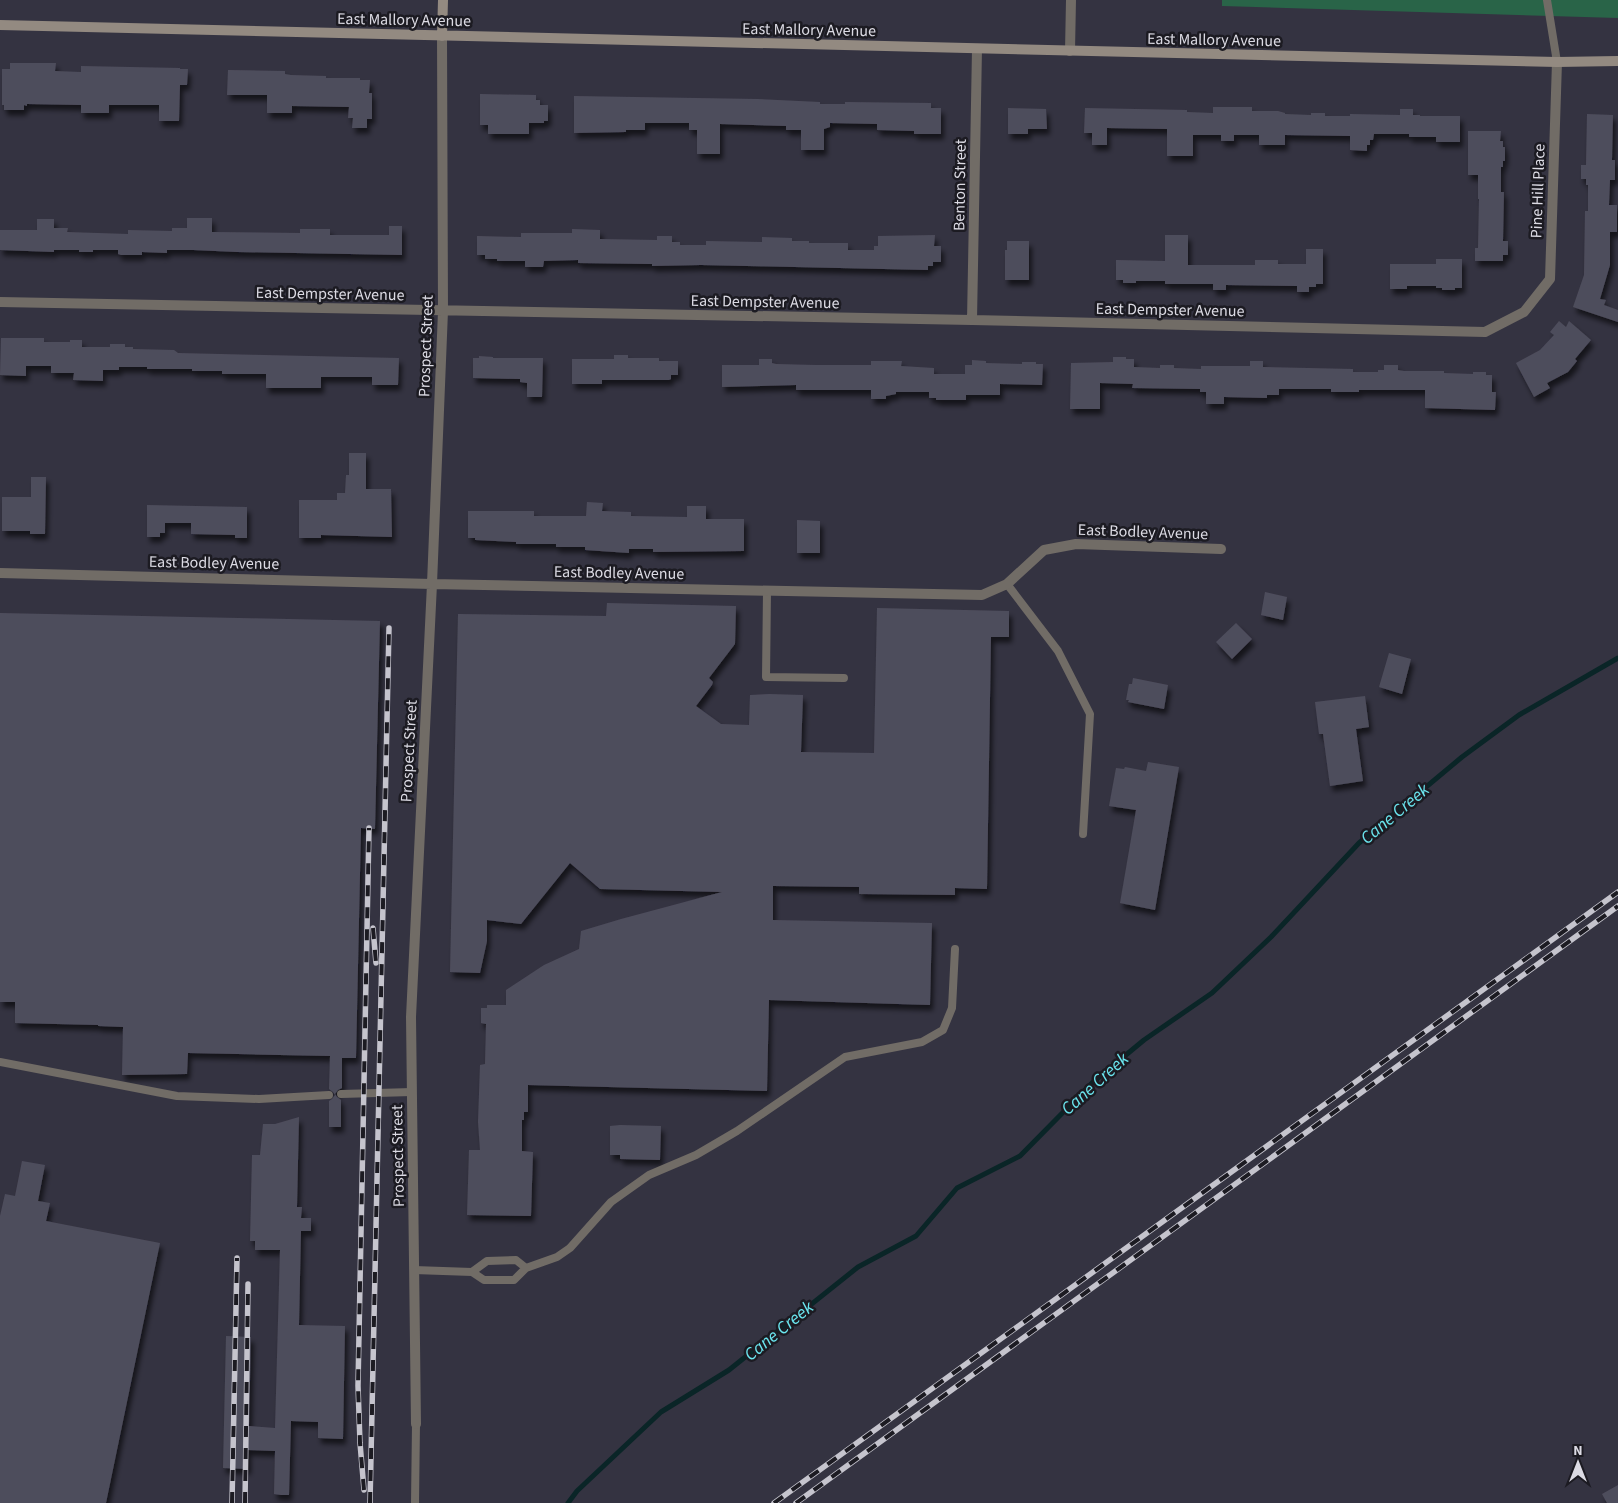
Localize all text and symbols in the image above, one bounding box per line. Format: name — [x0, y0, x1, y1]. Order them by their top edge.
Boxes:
street label: East Mallory Avenue — [337, 8, 471, 32]
street label: East Mallory Avenue — [742, 18, 876, 42]
street label: East Mallory Avenue — [1147, 28, 1281, 52]
street label: Benton Street — [948, 138, 972, 231]
street label: Pine Hill Place — [1525, 143, 1551, 239]
street label: East Dempster Avenue — [255, 282, 405, 306]
street label: East Dempster Avenue — [690, 290, 840, 314]
street label: Prospect Street — [413, 294, 439, 398]
street label: East Dempster Avenue — [1095, 298, 1245, 322]
street label: East Bodley Avenue — [1077, 519, 1209, 545]
street label: East Bodley Avenue — [149, 551, 280, 575]
street label: East Bodley Avenue — [554, 561, 685, 585]
street label: Prospect Street — [395, 699, 423, 803]
water label: Cane Creek — [1355, 777, 1435, 850]
water label: Cane Creek — [1056, 1047, 1135, 1121]
street label: Prospect Street — [386, 1104, 410, 1207]
water label: Cane Creek — [739, 1295, 819, 1367]
north arrow — [1553, 1438, 1603, 1488]
text: N — [1573, 1441, 1583, 1461]

